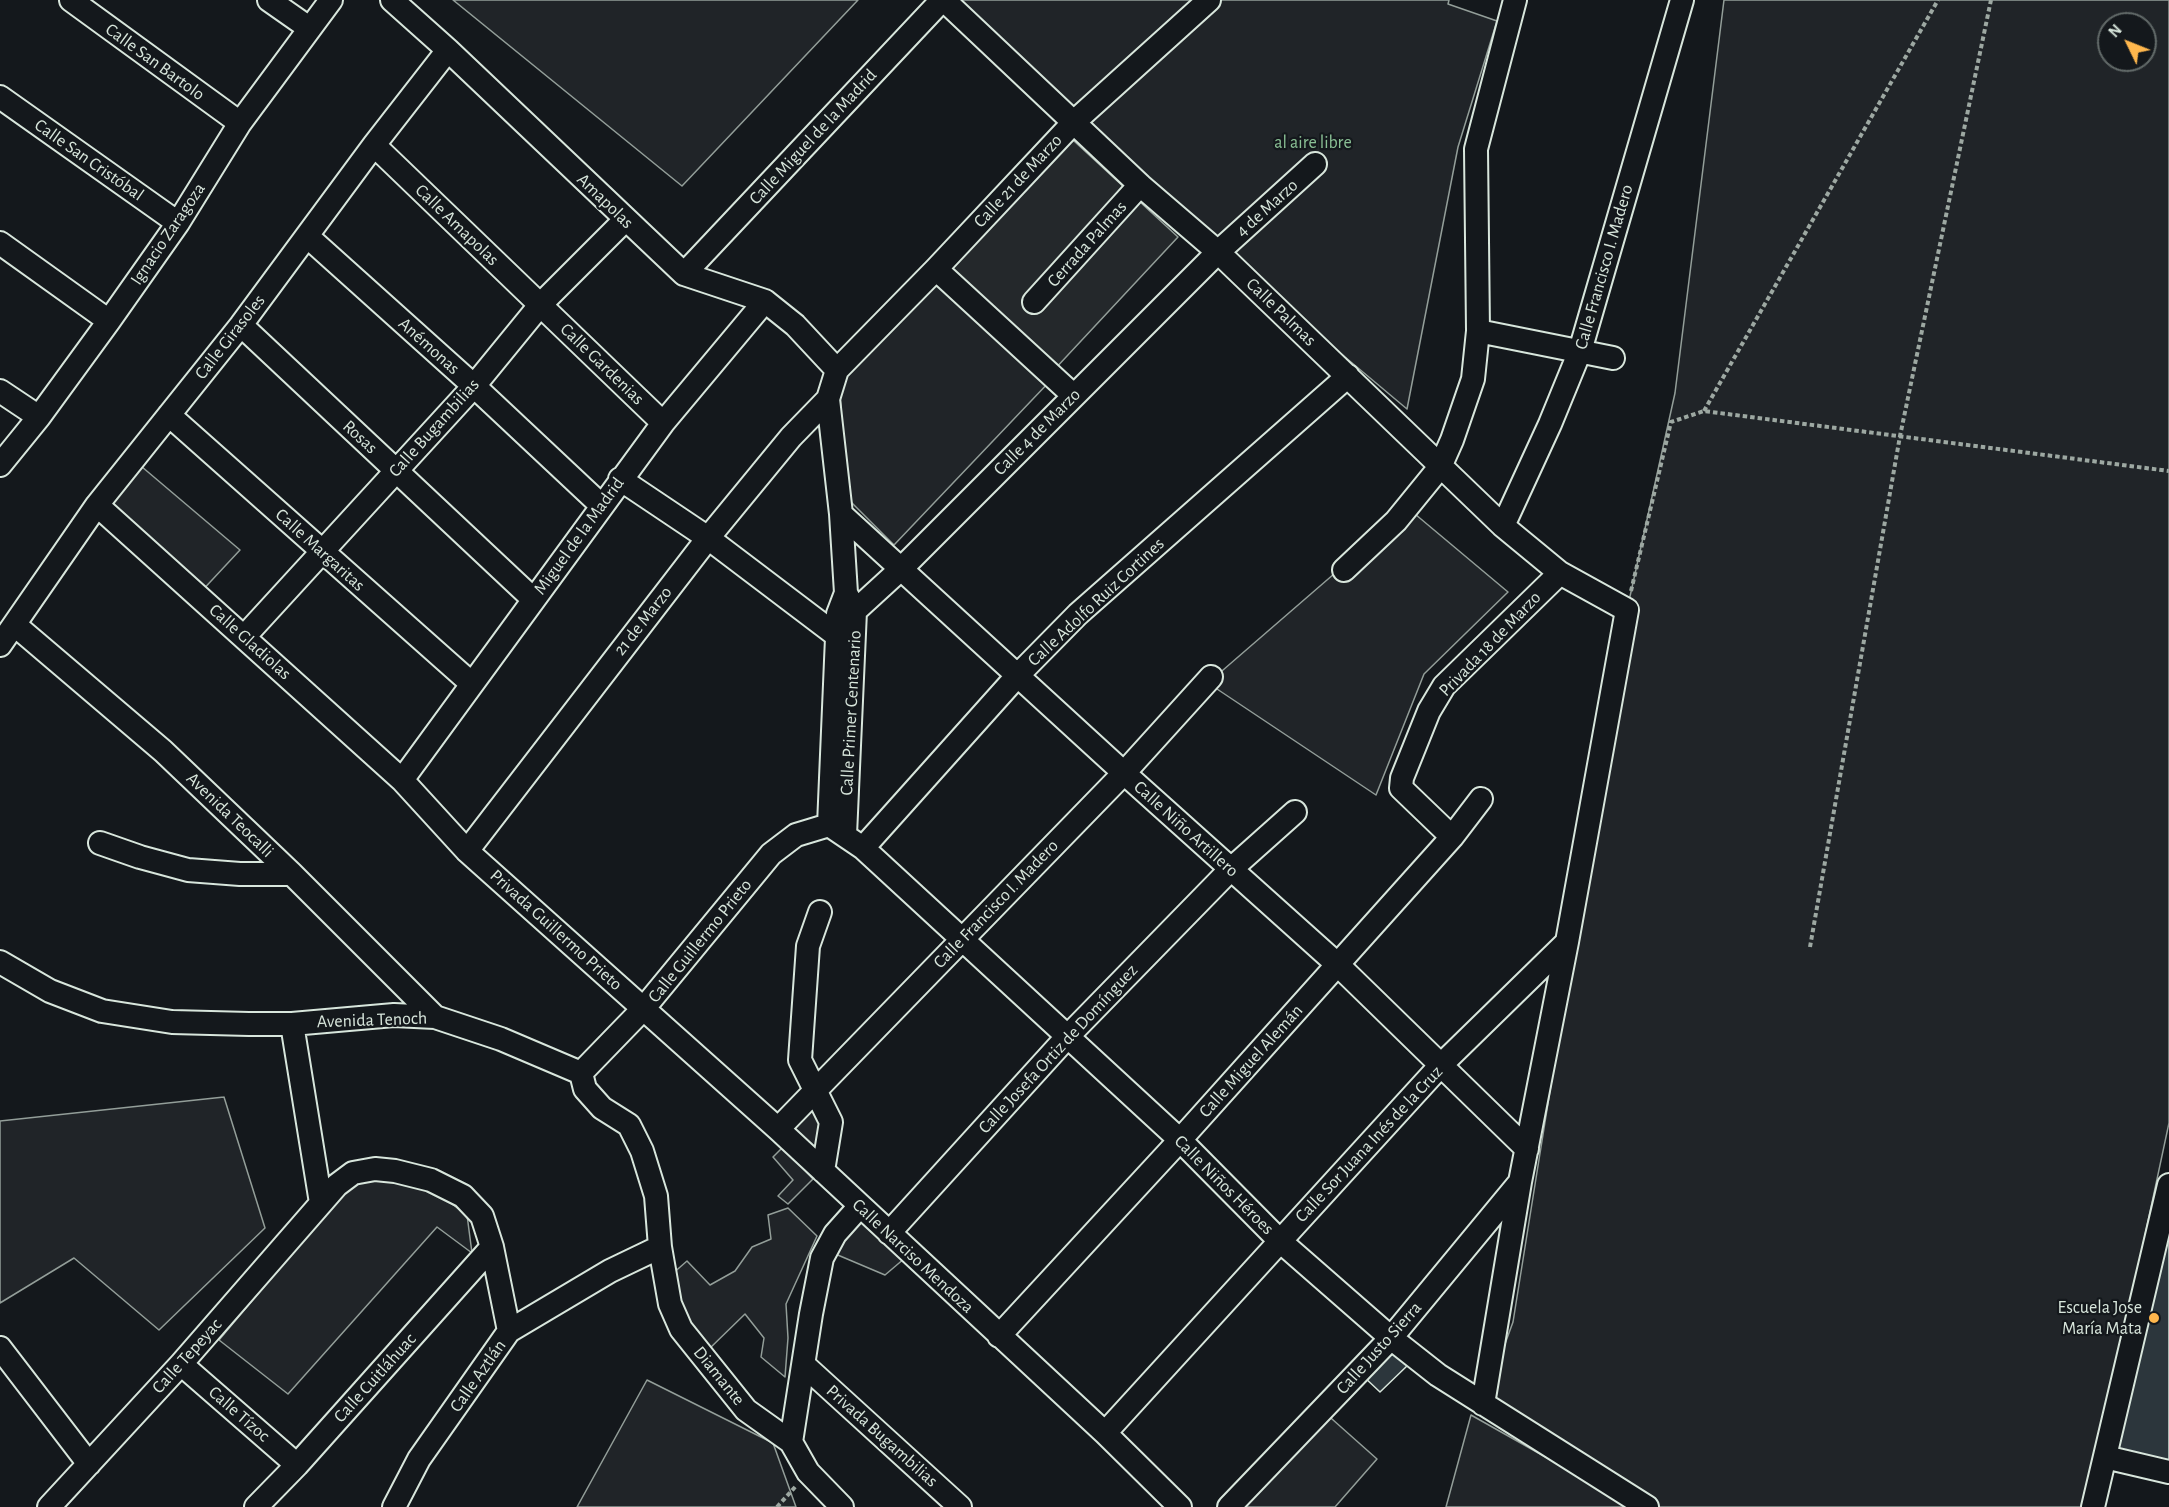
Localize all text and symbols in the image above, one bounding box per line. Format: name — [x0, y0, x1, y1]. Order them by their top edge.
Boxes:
north arrow — [2097, 12, 2157, 72]
street label: Calle San Bartolo — [101, 19, 209, 105]
text: N — [2106, 22, 2125, 41]
street label: Calle Miguel de la Madrid — [745, 65, 881, 209]
street label: Calle San Cristóbal — [30, 114, 148, 206]
street label: Calle 21 de Marzo — [969, 130, 1067, 232]
park label: al aire libre — [1274, 132, 1352, 154]
street label: Amapolas — [572, 169, 638, 233]
street label: 4 de Marzo — [1231, 174, 1303, 242]
street label: Ignacio Zaragoza — [126, 179, 210, 289]
street label: Calle Amapolas — [411, 180, 503, 270]
street label: Calle Francisco I. Madero — [1570, 182, 1638, 352]
street label: Cerrada Palmas — [1043, 196, 1131, 292]
street label: Calle Palmas — [1242, 273, 1320, 351]
street label: Calle Girasoles — [190, 290, 270, 384]
street label: Anémonas — [394, 313, 464, 379]
street label: Calle Gardenias — [555, 319, 649, 409]
street label: Calle Bugambilias — [384, 374, 484, 482]
street label: Calle 4 de Marzo — [989, 384, 1085, 480]
street label: Rosas — [338, 416, 382, 458]
street label: Miguel de la Madrid — [529, 473, 629, 599]
street label: Calle Margaritas — [271, 504, 369, 596]
street label: Calle Adolfo Ruiz Cortines — [1023, 533, 1169, 671]
street label: 21 de Marzo — [609, 582, 677, 660]
street label: Privada 18 de Marzo — [1434, 587, 1546, 701]
street label: Calle Gladiolas — [204, 599, 296, 685]
street label: Calle Primer Centenario — [836, 630, 866, 796]
street label: Avenida Teocalli — [182, 768, 278, 862]
street label: Calle Niño Artillero — [1129, 776, 1243, 882]
street label: Calle Francisco I. Madero — [929, 835, 1063, 973]
street label: Privada Guillermo Prieto — [485, 865, 627, 995]
street label: Calle Guillermo Prieto — [643, 875, 757, 1007]
street label: Calle Josefa Ortiz de Domínguez — [974, 960, 1142, 1138]
street label: Calle Miguel Alemán — [1194, 1000, 1308, 1122]
street label: Avenida Tenoch — [316, 1007, 428, 1033]
street label: Calle Sor Juana Inés de la Cruz — [1291, 1061, 1447, 1227]
street label: Calle Niños Héroes — [1170, 1131, 1278, 1239]
street label: Calle Narciso Mendoza — [848, 1194, 978, 1318]
street label: Calle Justo Sierra — [1332, 1297, 1426, 1399]
place label: Escuela Jose María Mata — [2058, 1297, 2142, 1340]
marker: Escuela Jose María Mata — [2147, 1311, 2161, 1325]
street label: Calle Tepeyac — [148, 1314, 226, 1398]
street label: Calle Cuitláhuac — [329, 1329, 421, 1427]
street label: Calle Aztlán — [445, 1336, 511, 1416]
street label: Diamante — [689, 1342, 749, 1410]
street label: Privada Bugambilias — [822, 1380, 942, 1492]
street label: Calle Tízoc — [204, 1382, 274, 1446]

